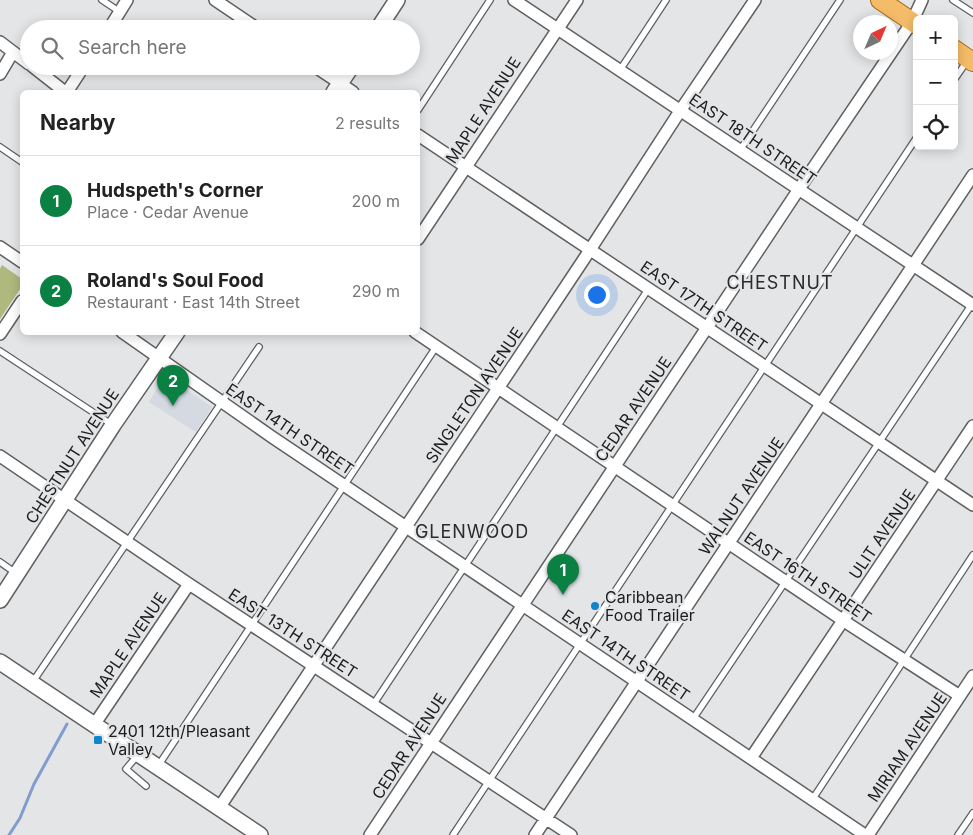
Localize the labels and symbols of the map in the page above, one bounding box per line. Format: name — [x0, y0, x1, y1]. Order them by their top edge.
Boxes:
north arrow — [853, 15, 898, 60]
street label: MAPLE AVENUE — [441, 53, 525, 167]
street label: EAST 18TH STREET — [686, 89, 820, 189]
street label: EAST 17TH STREET — [637, 256, 771, 356]
district label: CHESTNUT — [726, 272, 834, 293]
your location — [584, 282, 610, 308]
street label: SINGLETON AVENUE — [421, 323, 527, 467]
street label: CEDAR AVENUE — [591, 353, 675, 465]
pin: 2 — [157, 365, 189, 406]
street label: EAST 14TH STREET — [222, 379, 358, 479]
street label: CHESTNUT AVENUE — [21, 385, 123, 527]
street label: WALNUT AVENUE — [694, 433, 788, 559]
street label: ULIT AVENUE — [845, 485, 919, 583]
district label: GLENWOOD — [415, 521, 529, 542]
street label: EAST 16TH STREET — [740, 527, 876, 627]
pin: 1 — [547, 554, 579, 595]
street label: EAST 13TH STREET — [225, 584, 361, 682]
place label: Caribbean Food Trailer — [605, 587, 695, 625]
street label: MAPLE AVENUE — [85, 588, 171, 702]
marker: Caribbean Food Trailer — [589, 600, 601, 612]
street label: EAST 14TH STREET — [558, 605, 694, 705]
street label: CEDAR AVENUE — [367, 689, 451, 803]
street label: MIRIAM AVENUE — [863, 689, 951, 805]
place label: 2401 12th/Pleasant Valley — [108, 721, 250, 759]
marker: 2401 12th/Pleasant Valley — [92, 734, 104, 746]

